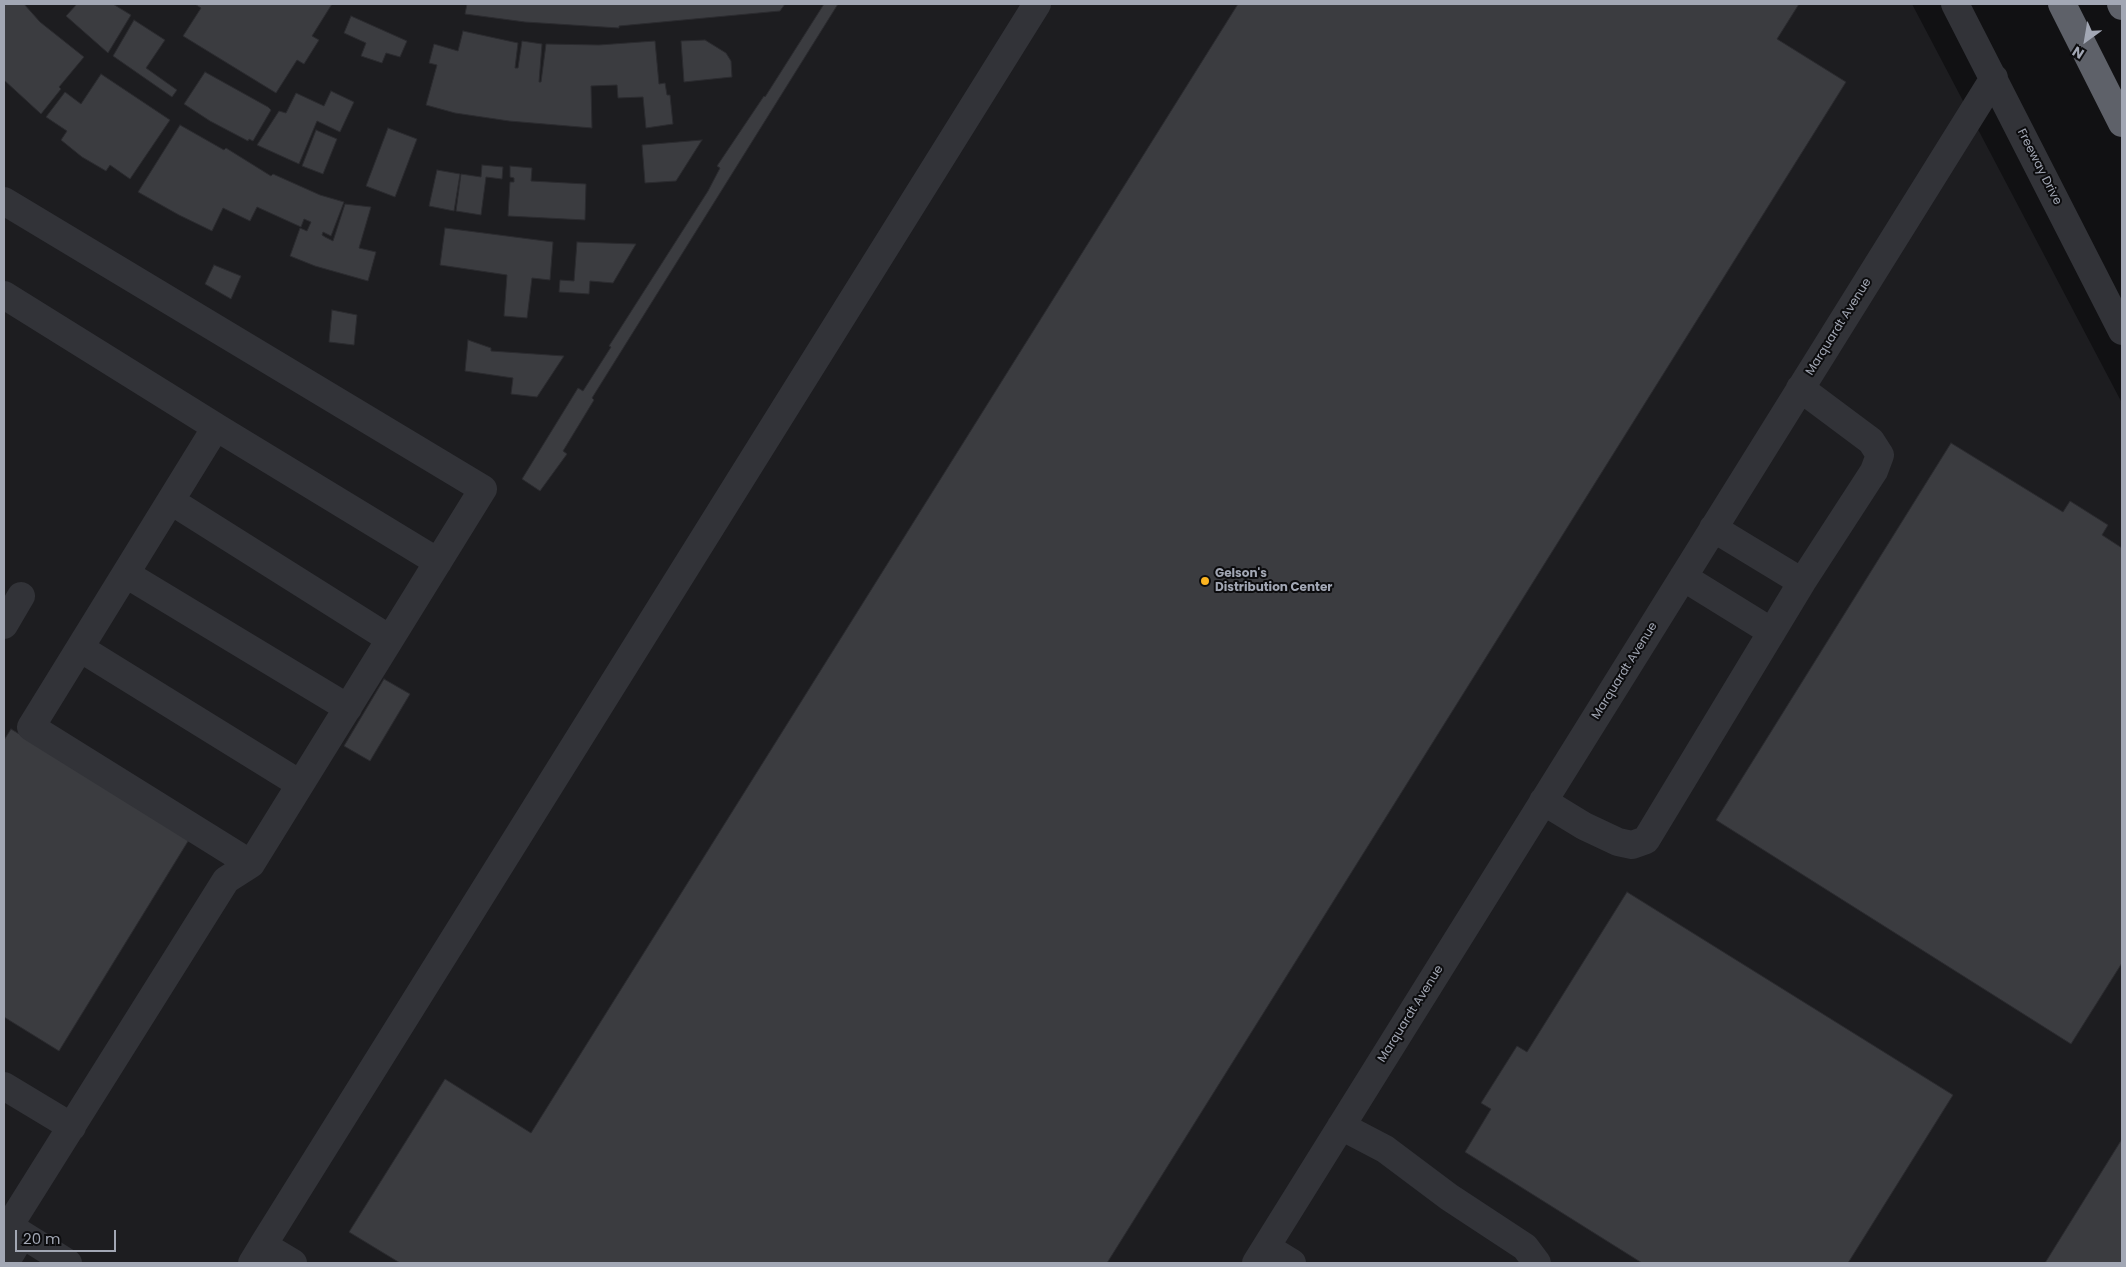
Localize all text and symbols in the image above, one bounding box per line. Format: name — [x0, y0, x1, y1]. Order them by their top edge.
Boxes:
north arrow — [2061, 15, 2111, 65]
text: N — [2068, 41, 2088, 64]
street label: Freeway Drive — [2014, 127, 2064, 207]
street label: Marquardt Avenue — [1803, 276, 1875, 378]
place label: Gelson's Distribution Center — [1215, 567, 1332, 595]
marker: Gelson's Distribution Center — [1199, 575, 1211, 587]
street label: Marquardt Avenue — [1589, 620, 1661, 722]
street label: Marquardt Avenue — [1375, 963, 1447, 1065]
scale bar — [18, 1220, 119, 1252]
text: 20 m — [23, 1228, 61, 1249]

